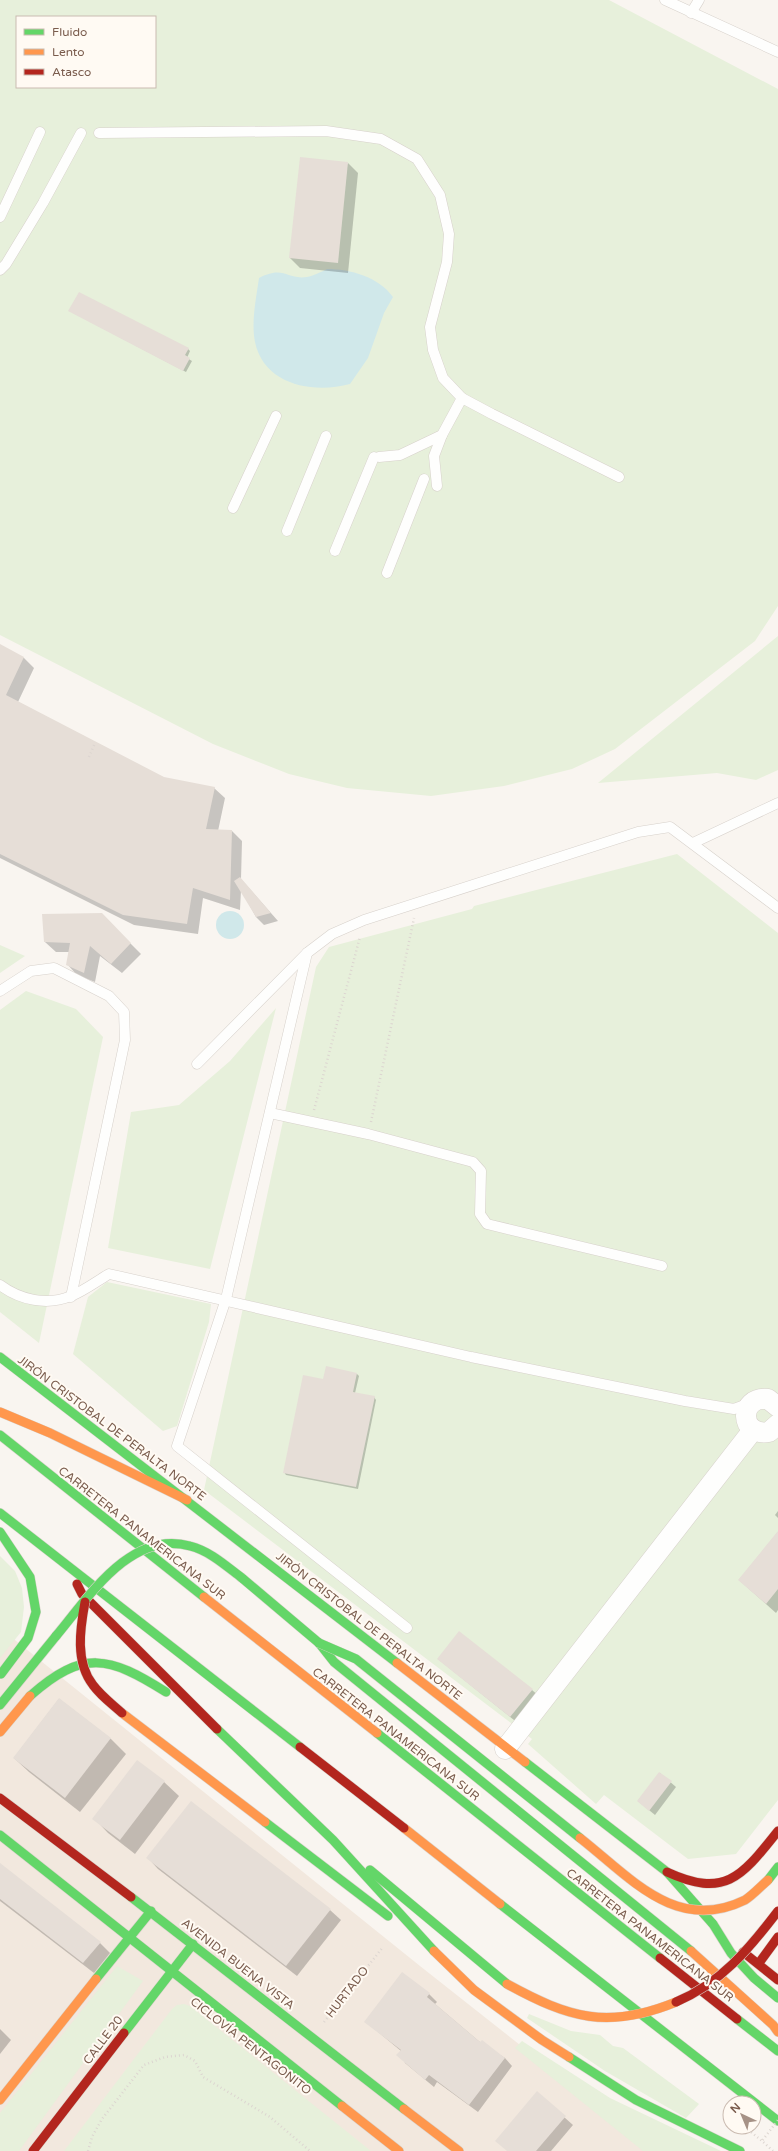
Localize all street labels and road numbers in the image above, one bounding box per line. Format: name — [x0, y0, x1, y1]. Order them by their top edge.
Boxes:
street label: JIRÓN CRISTOBAL DE PERALTA NORTE — [15, 1353, 209, 1504]
street label: CARRETERA PANAMERICANA SUR — [56, 1463, 228, 1603]
street label: JIRÓN CRISTOBAL DE PERALTA NORTE — [273, 1549, 465, 1703]
street label: CARRETERA PANAMERICANA SUR — [310, 1664, 482, 1804]
street label: CARRETERA PANAMERICANA SUR — [564, 1865, 736, 2005]
street label: AVENIDA BUENA VISTA — [179, 1916, 297, 2012]
street label: HURTADO — [323, 1963, 371, 2020]
street label: CICLOVÍA PENTAGONITO — [188, 1994, 315, 2098]
street label: CALLE 20 — [80, 2013, 126, 2067]

